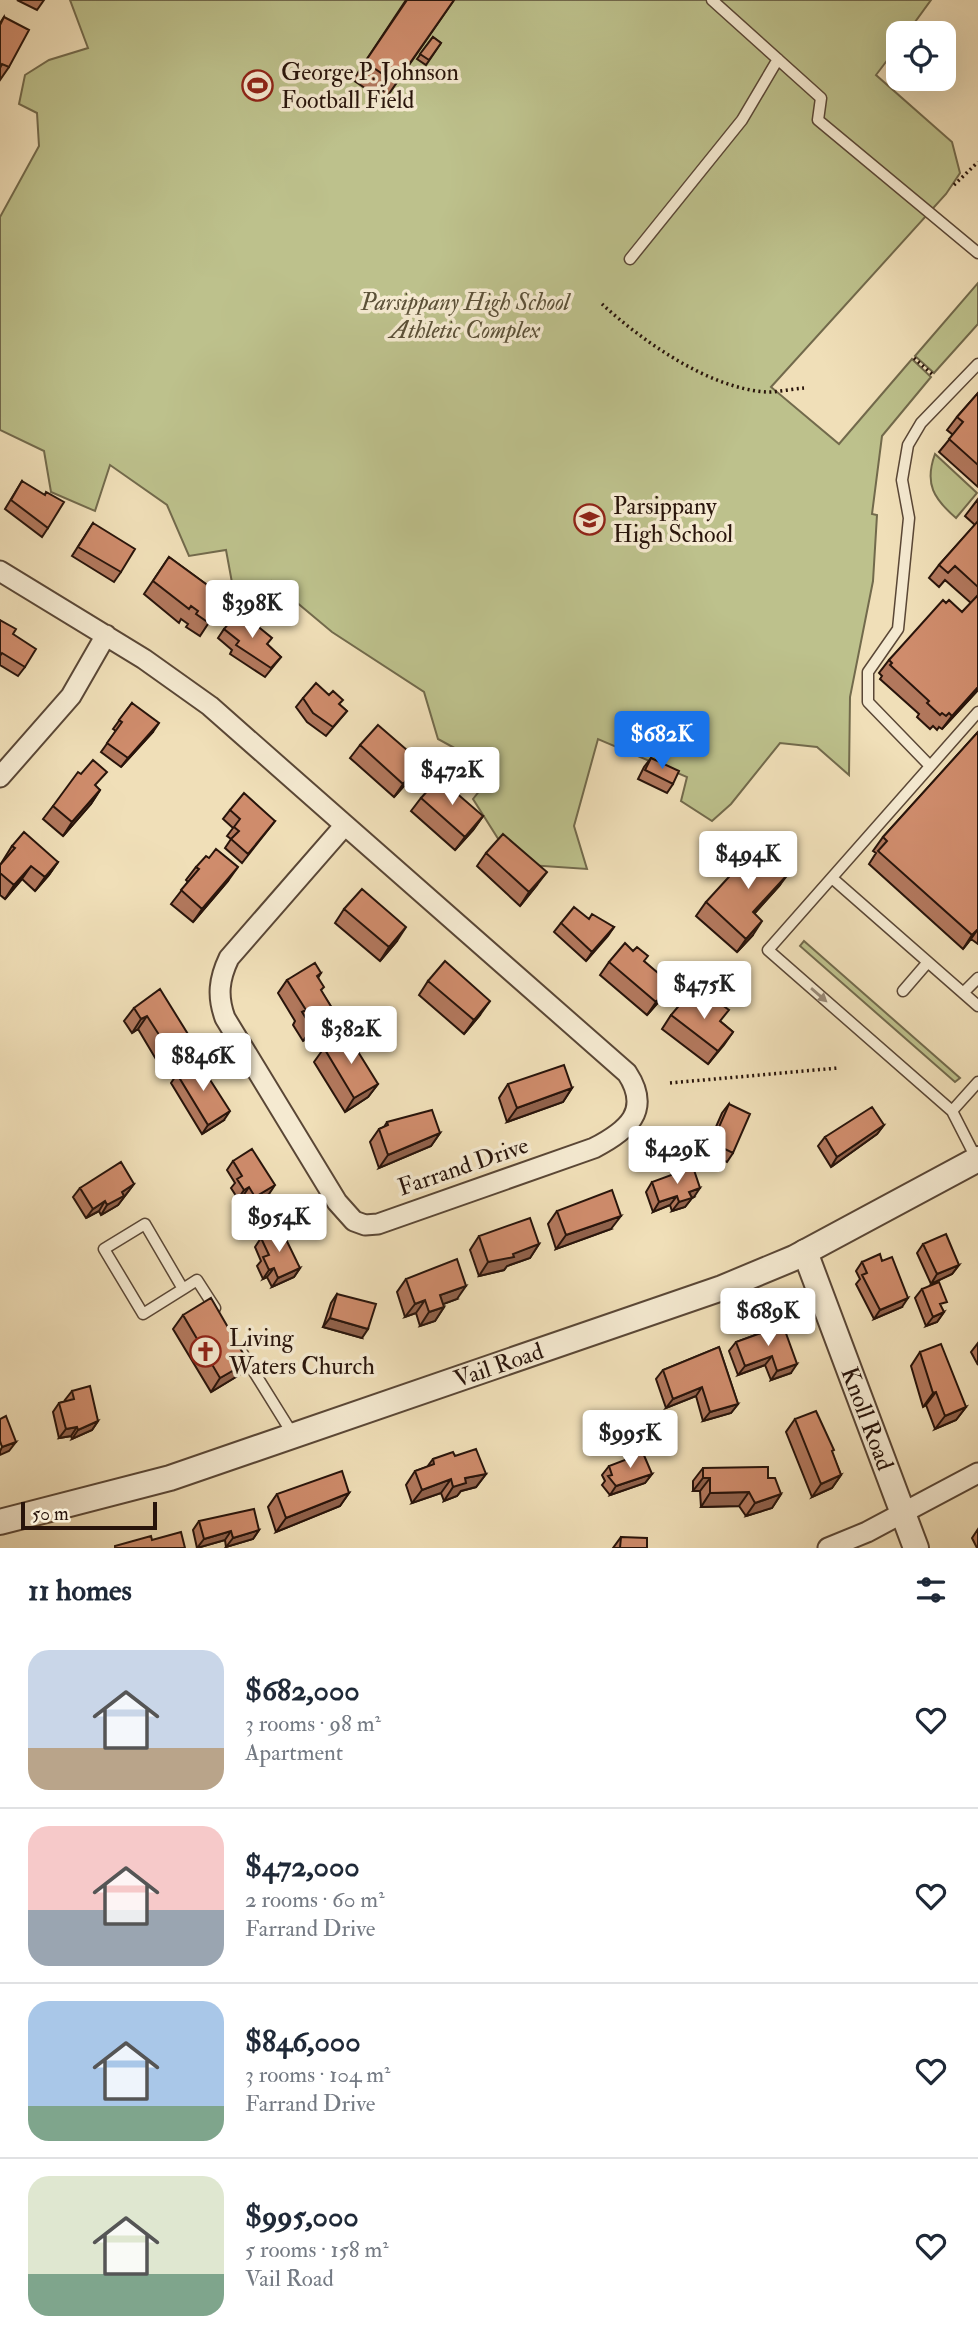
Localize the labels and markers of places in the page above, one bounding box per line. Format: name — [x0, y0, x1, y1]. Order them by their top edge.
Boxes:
place label: George P. Johnson Football Field — [281, 57, 459, 116]
sports icon: George P. Johnson Football Field — [241, 69, 275, 103]
place label: Parsippany High School — [613, 491, 733, 550]
school or university icon: Parsippany High School — [573, 503, 607, 537]
pin: $398K — [203, 580, 301, 640]
pin: $682K — [613, 712, 711, 771]
pin: $472K — [403, 748, 501, 807]
pin: $494K — [699, 832, 797, 891]
pin: $475K — [655, 962, 753, 1021]
pin: $382K — [302, 1006, 400, 1066]
pin: $846K — [154, 1034, 252, 1093]
pin: $429K — [628, 1126, 726, 1186]
pin: $954K — [230, 1194, 328, 1254]
pin: $689K — [719, 1288, 817, 1348]
place label: Living Waters Church — [228, 1323, 375, 1382]
church icon: Living Waters Church — [189, 1335, 223, 1369]
pin: $995K — [581, 1410, 679, 1470]

